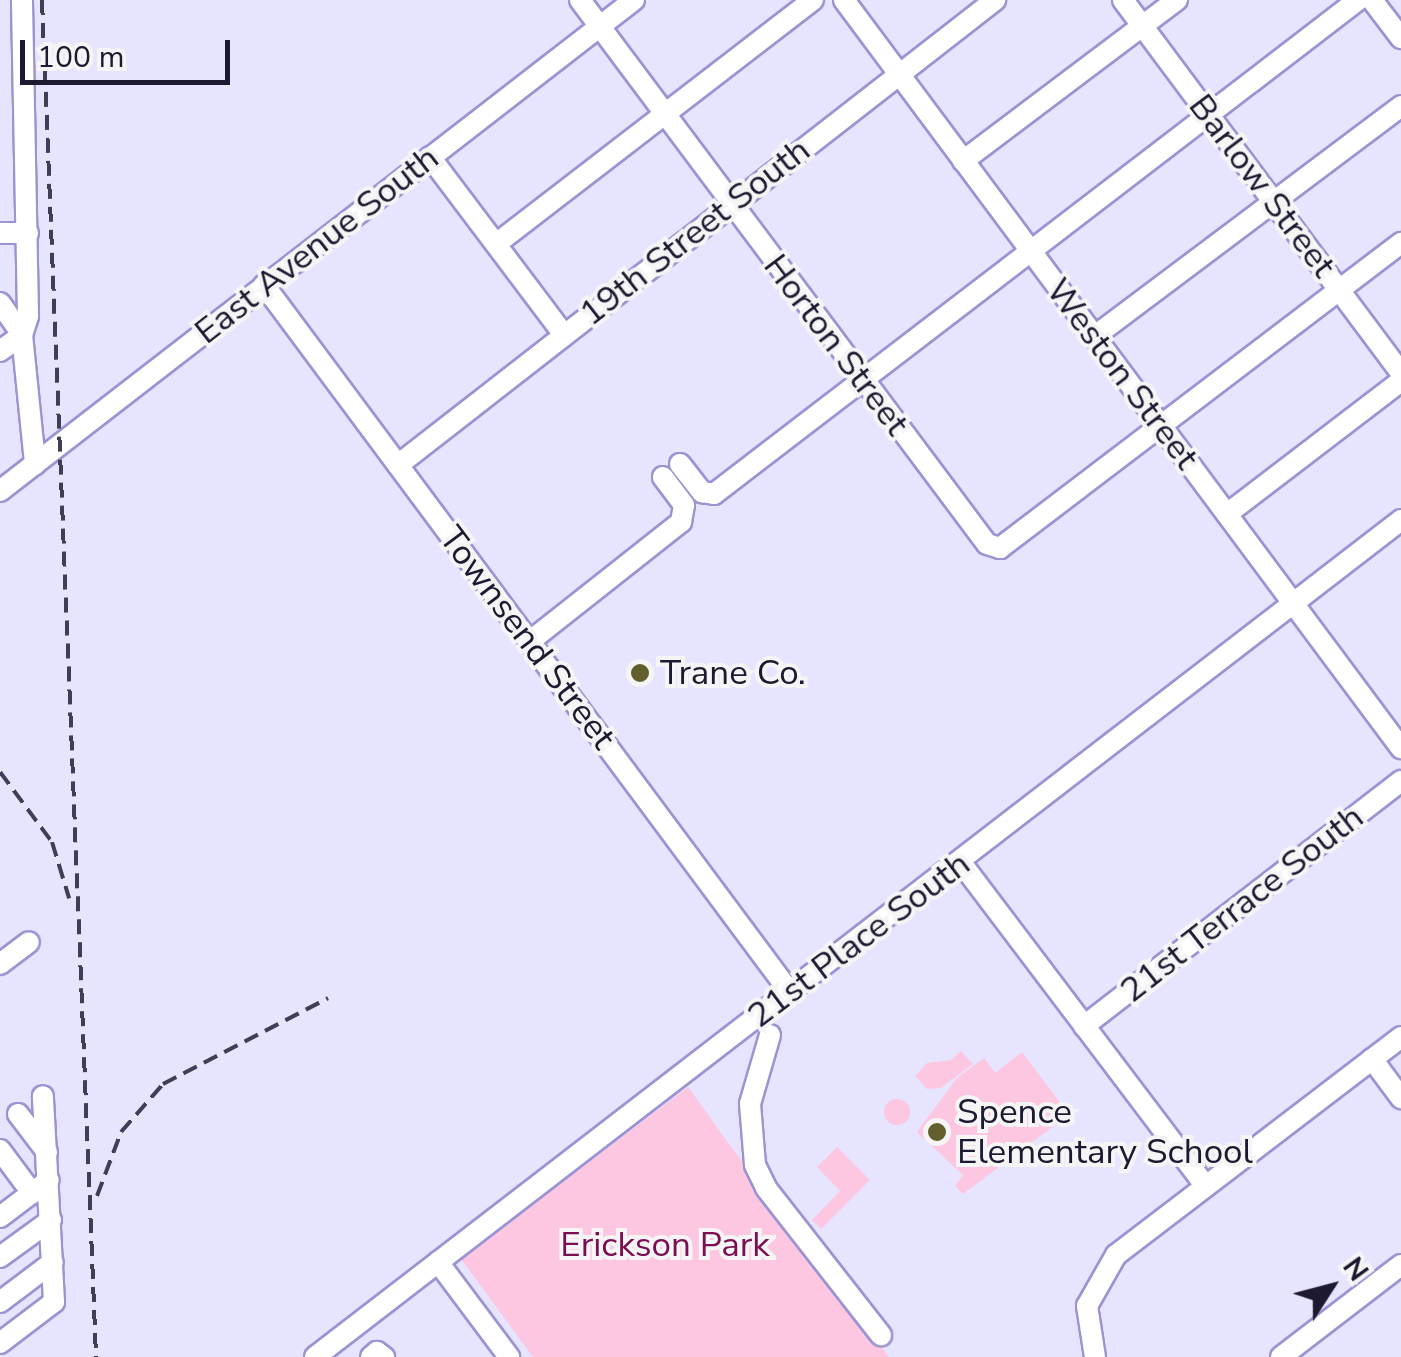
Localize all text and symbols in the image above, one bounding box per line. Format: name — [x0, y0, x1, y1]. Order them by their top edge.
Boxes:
scale bar — [25, 20, 235, 82]
text: 100 m — [37, 37, 124, 78]
street label: Barlow Street — [1180, 86, 1344, 286]
street label: 19th Street South — [572, 129, 818, 335]
street label: East Avenue South — [187, 137, 447, 353]
street label: Horton Street — [754, 246, 918, 444]
street label: Weston Street — [1037, 270, 1207, 478]
street label: Townsend Street — [430, 519, 624, 757]
place label: Trane Co. — [660, 652, 806, 694]
marker: Trane Co. — [629, 662, 651, 684]
street label: 21st Terrace South — [1112, 796, 1372, 1012]
street label: 21st Place South — [740, 843, 978, 1037]
place label: Spence Elementary School — [957, 1091, 1253, 1173]
marker: Spence Elementary School — [926, 1121, 948, 1143]
park label: Erickson Park — [560, 1224, 770, 1266]
north arrow — [1281, 1237, 1381, 1337]
text: N — [1334, 1250, 1377, 1289]

